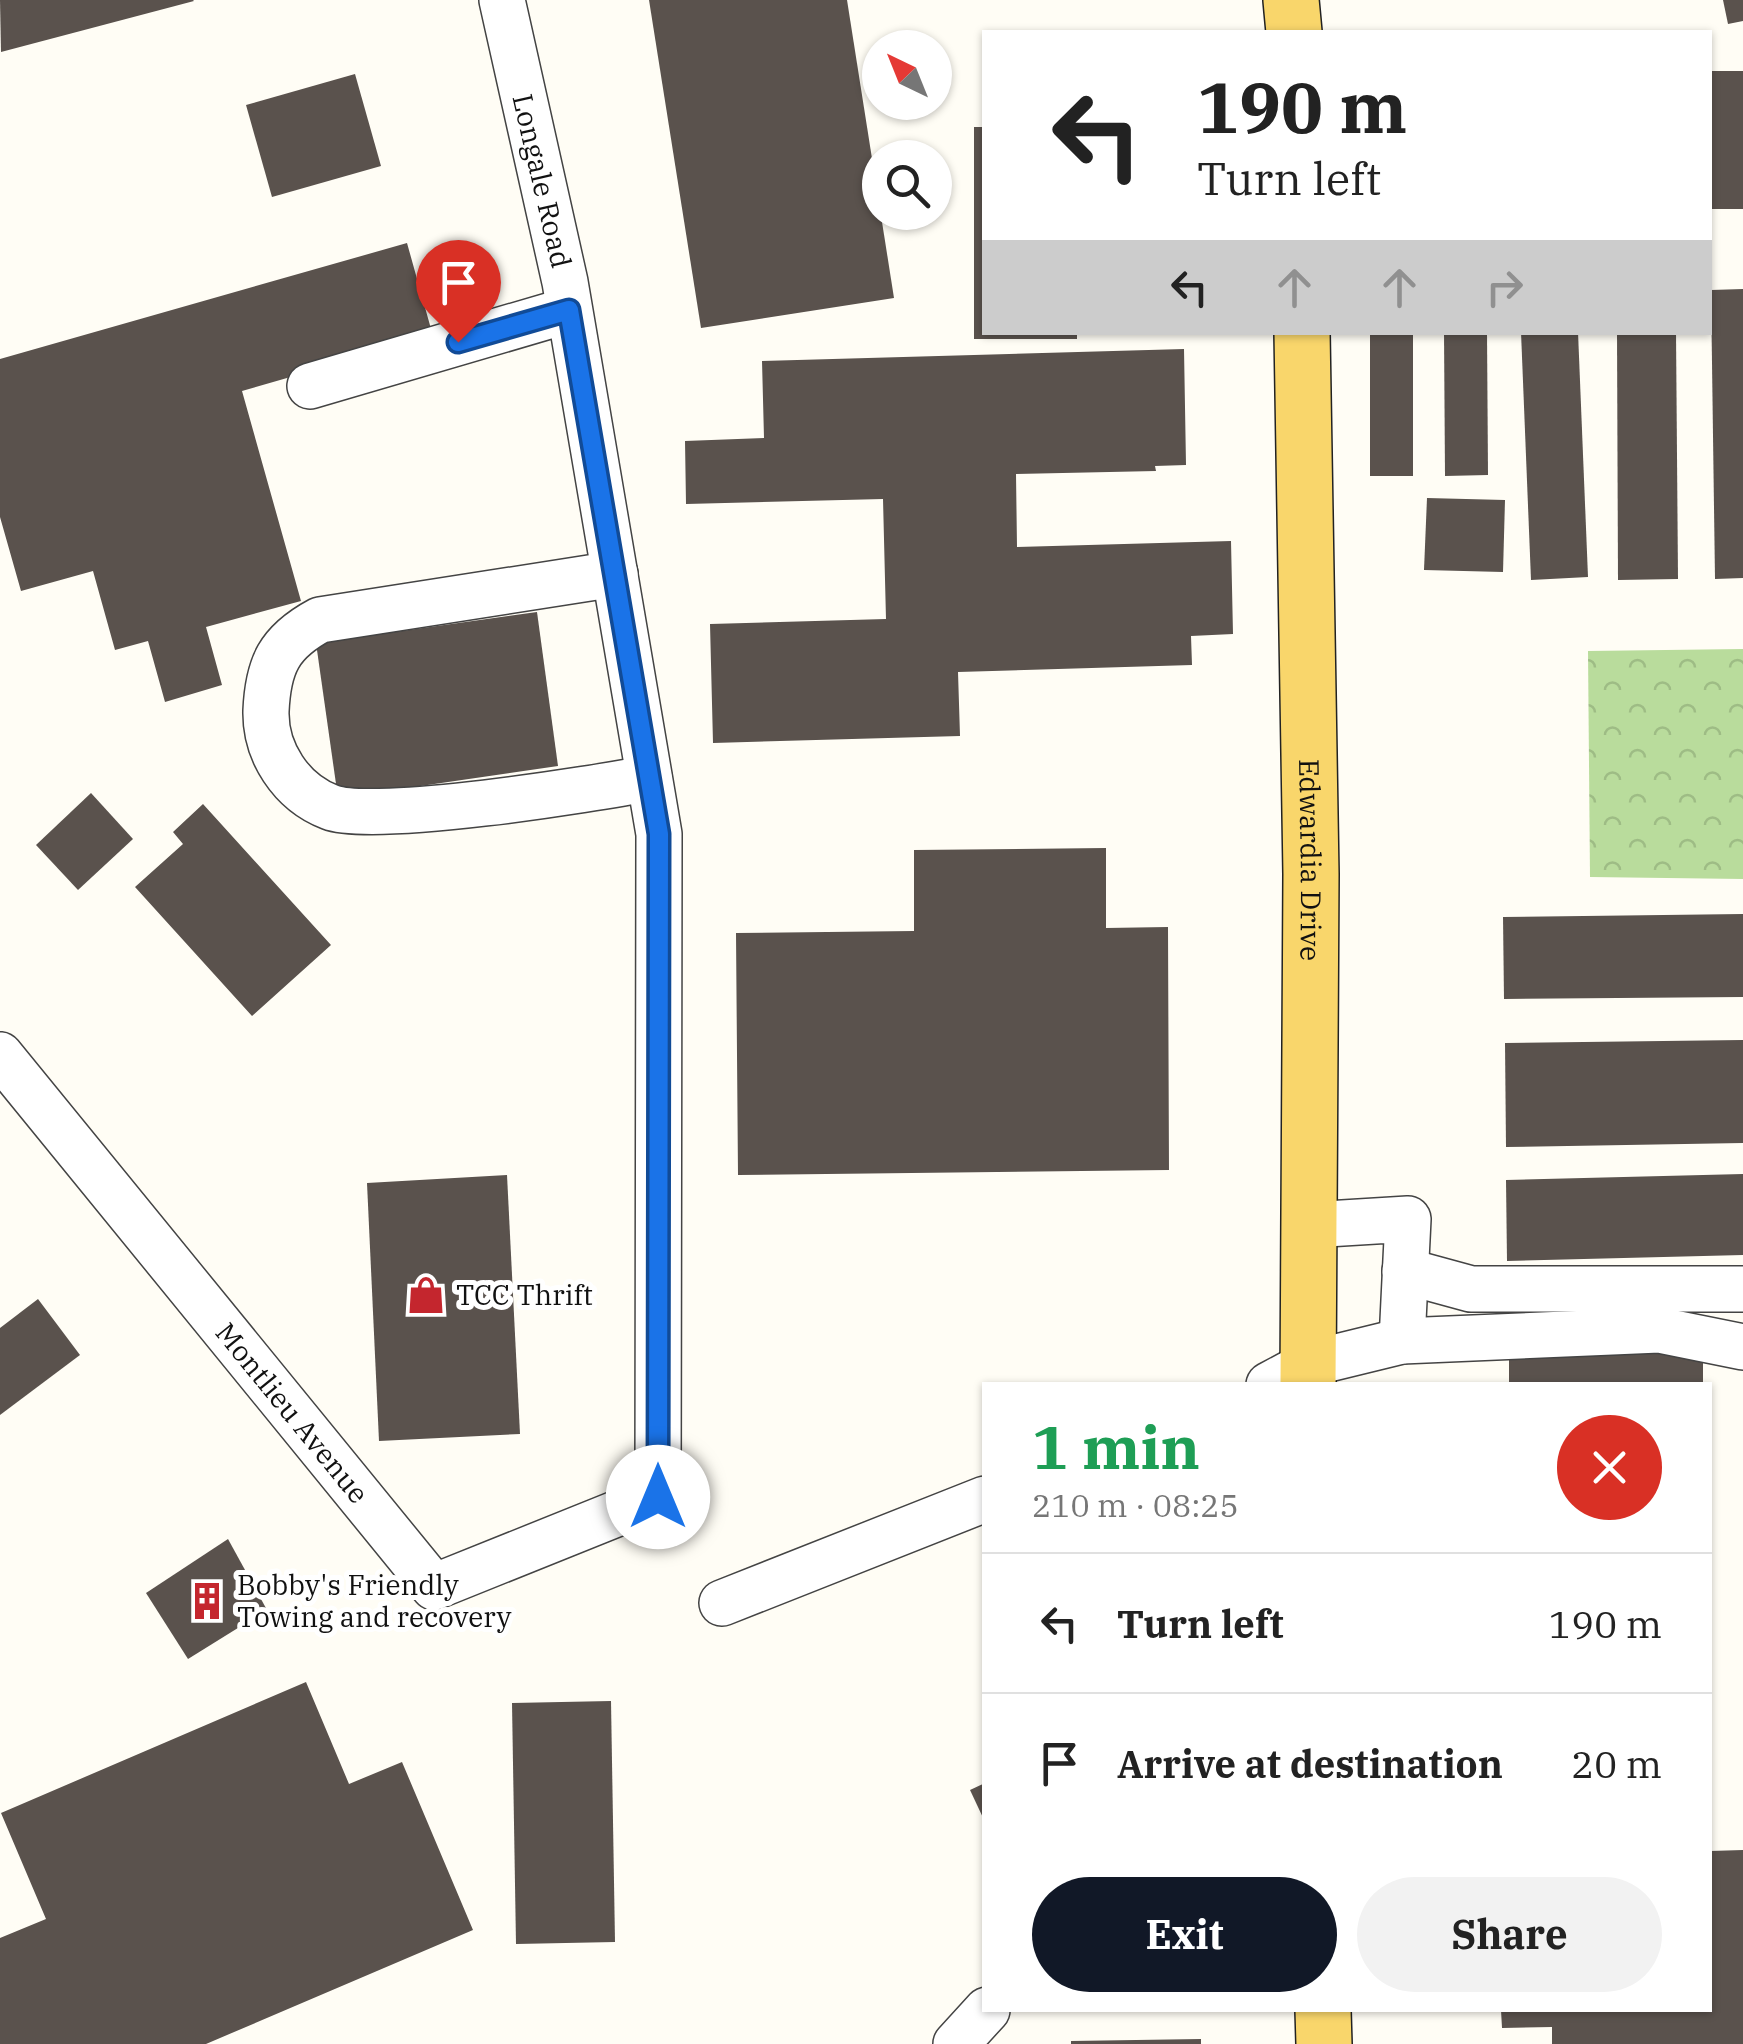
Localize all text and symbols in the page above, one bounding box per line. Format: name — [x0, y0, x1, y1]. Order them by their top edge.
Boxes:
north arrow — [862, 30, 952, 120]
map controls — [862, 30, 952, 230]
text: 190 m — [1197, 61, 1407, 152]
icon: left — [1032, 70, 1162, 200]
street label: Longale Road — [505, 90, 580, 271]
button: search — [862, 140, 952, 230]
text: Turn left — [1197, 149, 1381, 207]
pin — [416, 240, 501, 343]
icon: arrive — [431, 255, 486, 310]
icon: left — [1162, 260, 1217, 315]
icon: ahead — [1267, 260, 1322, 315]
icon: ahead — [1372, 260, 1427, 315]
icon: right — [1477, 260, 1532, 315]
street label: Edwardia Drive — [1291, 758, 1330, 961]
shop icon: TCC Thrift — [405, 1274, 447, 1316]
place label: TCC Thrift — [456, 1276, 593, 1313]
street label: Montlieu Avenue — [208, 1315, 377, 1511]
text: 1 min — [1032, 1407, 1200, 1486]
button: close — [1557, 1415, 1662, 1520]
position arrow — [606, 1445, 710, 1549]
text: 210 m · 08:25 — [1032, 1484, 1239, 1526]
place label: Bobby's Friendly Towing and recovery — [237, 1566, 512, 1635]
building icon: Bobby's Friendly Towing and recovery — [186, 1580, 228, 1622]
icon: left — [1032, 1596, 1087, 1651]
text: Turn left — [1117, 1599, 1284, 1648]
text: 190 m — [1549, 1599, 1662, 1648]
icon: arrive — [1032, 1736, 1087, 1791]
text: Arrive at destination — [1117, 1739, 1503, 1788]
text: 20 m — [1571, 1739, 1662, 1788]
button: Exit — [1032, 1877, 1337, 1992]
button: Share — [1357, 1877, 1662, 1992]

